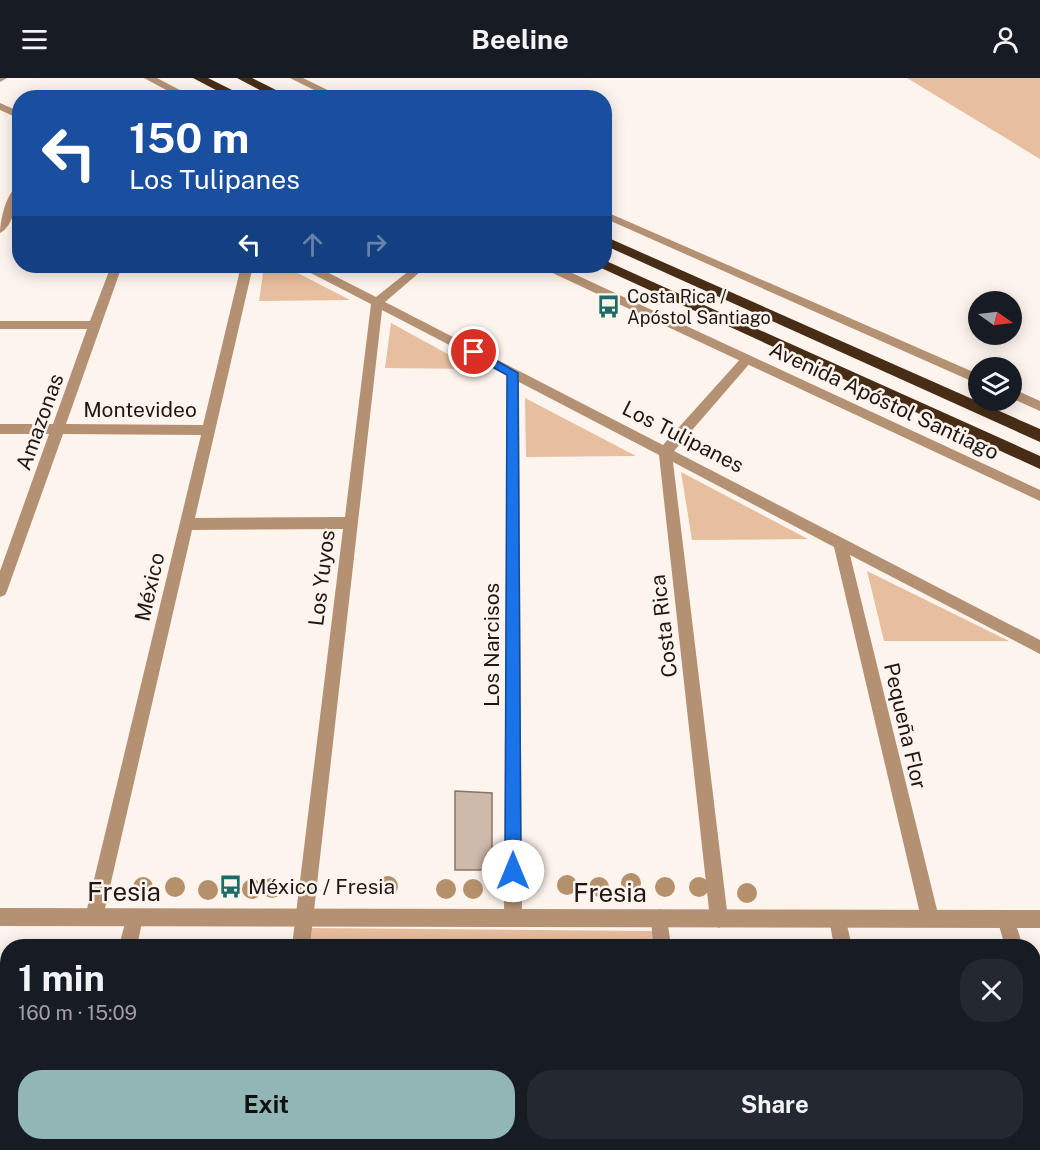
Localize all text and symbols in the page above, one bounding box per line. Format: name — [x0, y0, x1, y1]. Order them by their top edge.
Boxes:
icon: menu — [18, 23, 51, 56]
text: Beeline — [471, 23, 569, 55]
icon: person — [989, 23, 1022, 56]
text: 150 m — [129, 113, 249, 162]
icon: left — [30, 114, 108, 192]
text: Los Tulipanes — [129, 163, 300, 195]
icon: left — [233, 228, 266, 261]
icon: ahead — [296, 228, 329, 261]
icon: right — [359, 228, 392, 261]
place label: Costa Rica / Apóstol Santiago — [627, 286, 771, 328]
north arrow — [968, 291, 1022, 345]
map controls — [968, 291, 1022, 411]
bus stop icon: Costa Rica / Apóstol Santiago — [596, 294, 622, 320]
pin — [448, 326, 499, 377]
icon: arrive — [457, 335, 490, 368]
street label: Avenida Apóstol Santiago — [766, 336, 1003, 465]
button: layers — [968, 357, 1022, 411]
street label: Amazonas — [11, 370, 69, 473]
street label: Los Tulipanes — [618, 395, 748, 478]
street label: Montevideo — [83, 397, 197, 422]
street label: Los Yuyos — [303, 528, 340, 627]
street label: México — [129, 550, 170, 624]
street label: Costa Rica — [645, 573, 682, 679]
street label: Los Narcisos — [479, 583, 504, 707]
street label: Pequeña Flor — [879, 660, 932, 791]
position arrow — [481, 839, 545, 903]
bus stop icon: México / Fresia — [217, 874, 243, 900]
place label: México / Fresia — [248, 874, 395, 899]
street label: Fresia — [87, 876, 161, 907]
street label: Fresia — [573, 877, 647, 908]
text: 1 min — [18, 957, 105, 999]
button: close — [960, 959, 1023, 1022]
text: 160 m · 15:09 — [18, 1001, 137, 1025]
button: Exit — [18, 1070, 515, 1139]
button: Share — [527, 1070, 1023, 1139]

